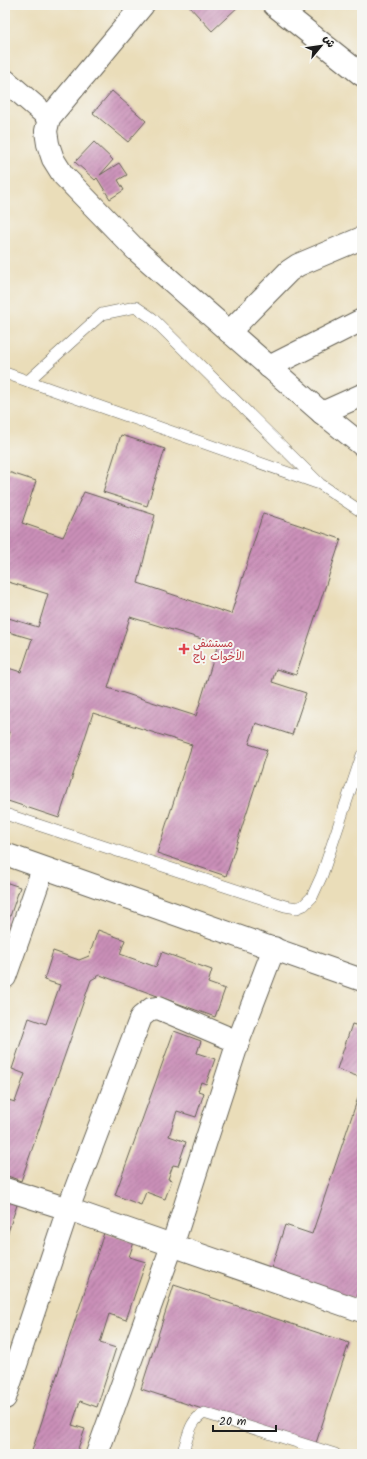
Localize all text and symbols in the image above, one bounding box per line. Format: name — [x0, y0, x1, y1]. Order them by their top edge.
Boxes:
north arrow — [301, 26, 341, 66]
text: ش — [318, 32, 340, 51]
place label: مستشفى الأخوات باج — [193, 635, 245, 666]
marker: مستشفى الأخوات باج — [178, 643, 190, 655]
scale bar — [213, 1407, 276, 1433]
text: 20 m — [219, 1412, 247, 1431]

